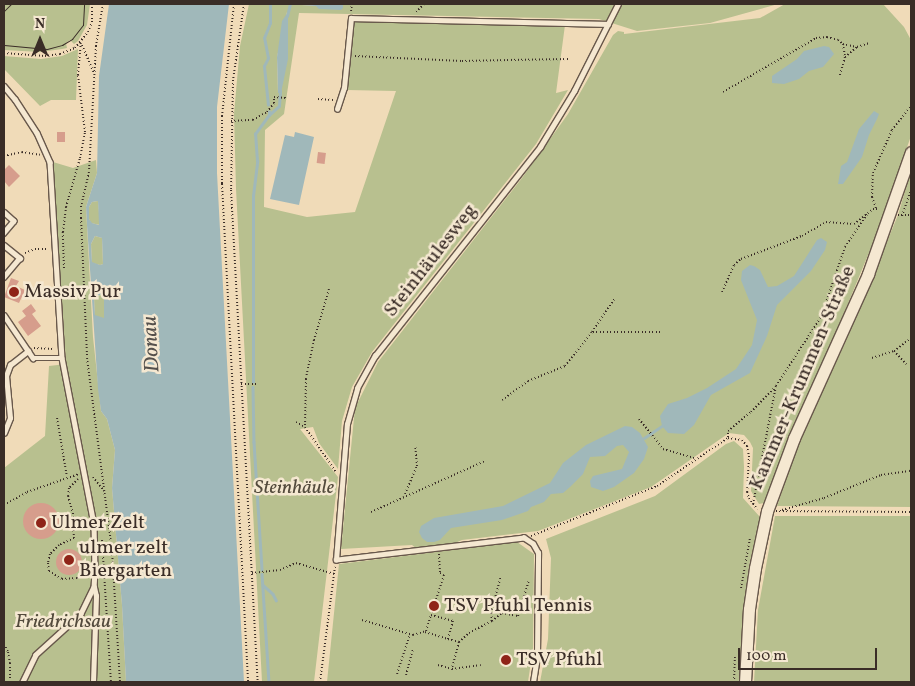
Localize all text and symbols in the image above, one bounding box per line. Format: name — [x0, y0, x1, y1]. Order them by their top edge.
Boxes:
north arrow — [15, 15, 65, 65]
text: N — [35, 15, 45, 34]
street label: Steinhäulesweg — [379, 200, 483, 322]
street label: Kammer-Krummen-Straße — [745, 262, 861, 494]
place label: Massiv Pur — [24, 280, 122, 304]
marker: Massiv Pur — [8, 286, 20, 298]
water label: Donau — [138, 315, 166, 373]
park label: Steinhäule — [254, 476, 334, 500]
place label: Ulmer Zelt — [51, 511, 145, 535]
marker: Ulmer Zelt — [35, 517, 47, 529]
place label: ulmer zelt Biergarten — [79, 536, 172, 583]
marker: ulmer zelt Biergarten — [63, 554, 75, 566]
place label: TSV Pfuhl Tennis — [444, 594, 593, 618]
marker: TSV Pfuhl Tennis — [428, 600, 440, 612]
park label: Friedrichsau — [15, 610, 111, 634]
scale bar — [740, 638, 879, 670]
text: 100 m — [746, 646, 786, 667]
place label: TSV Pfuhl — [516, 648, 603, 672]
marker: TSV Pfuhl — [500, 654, 512, 666]

